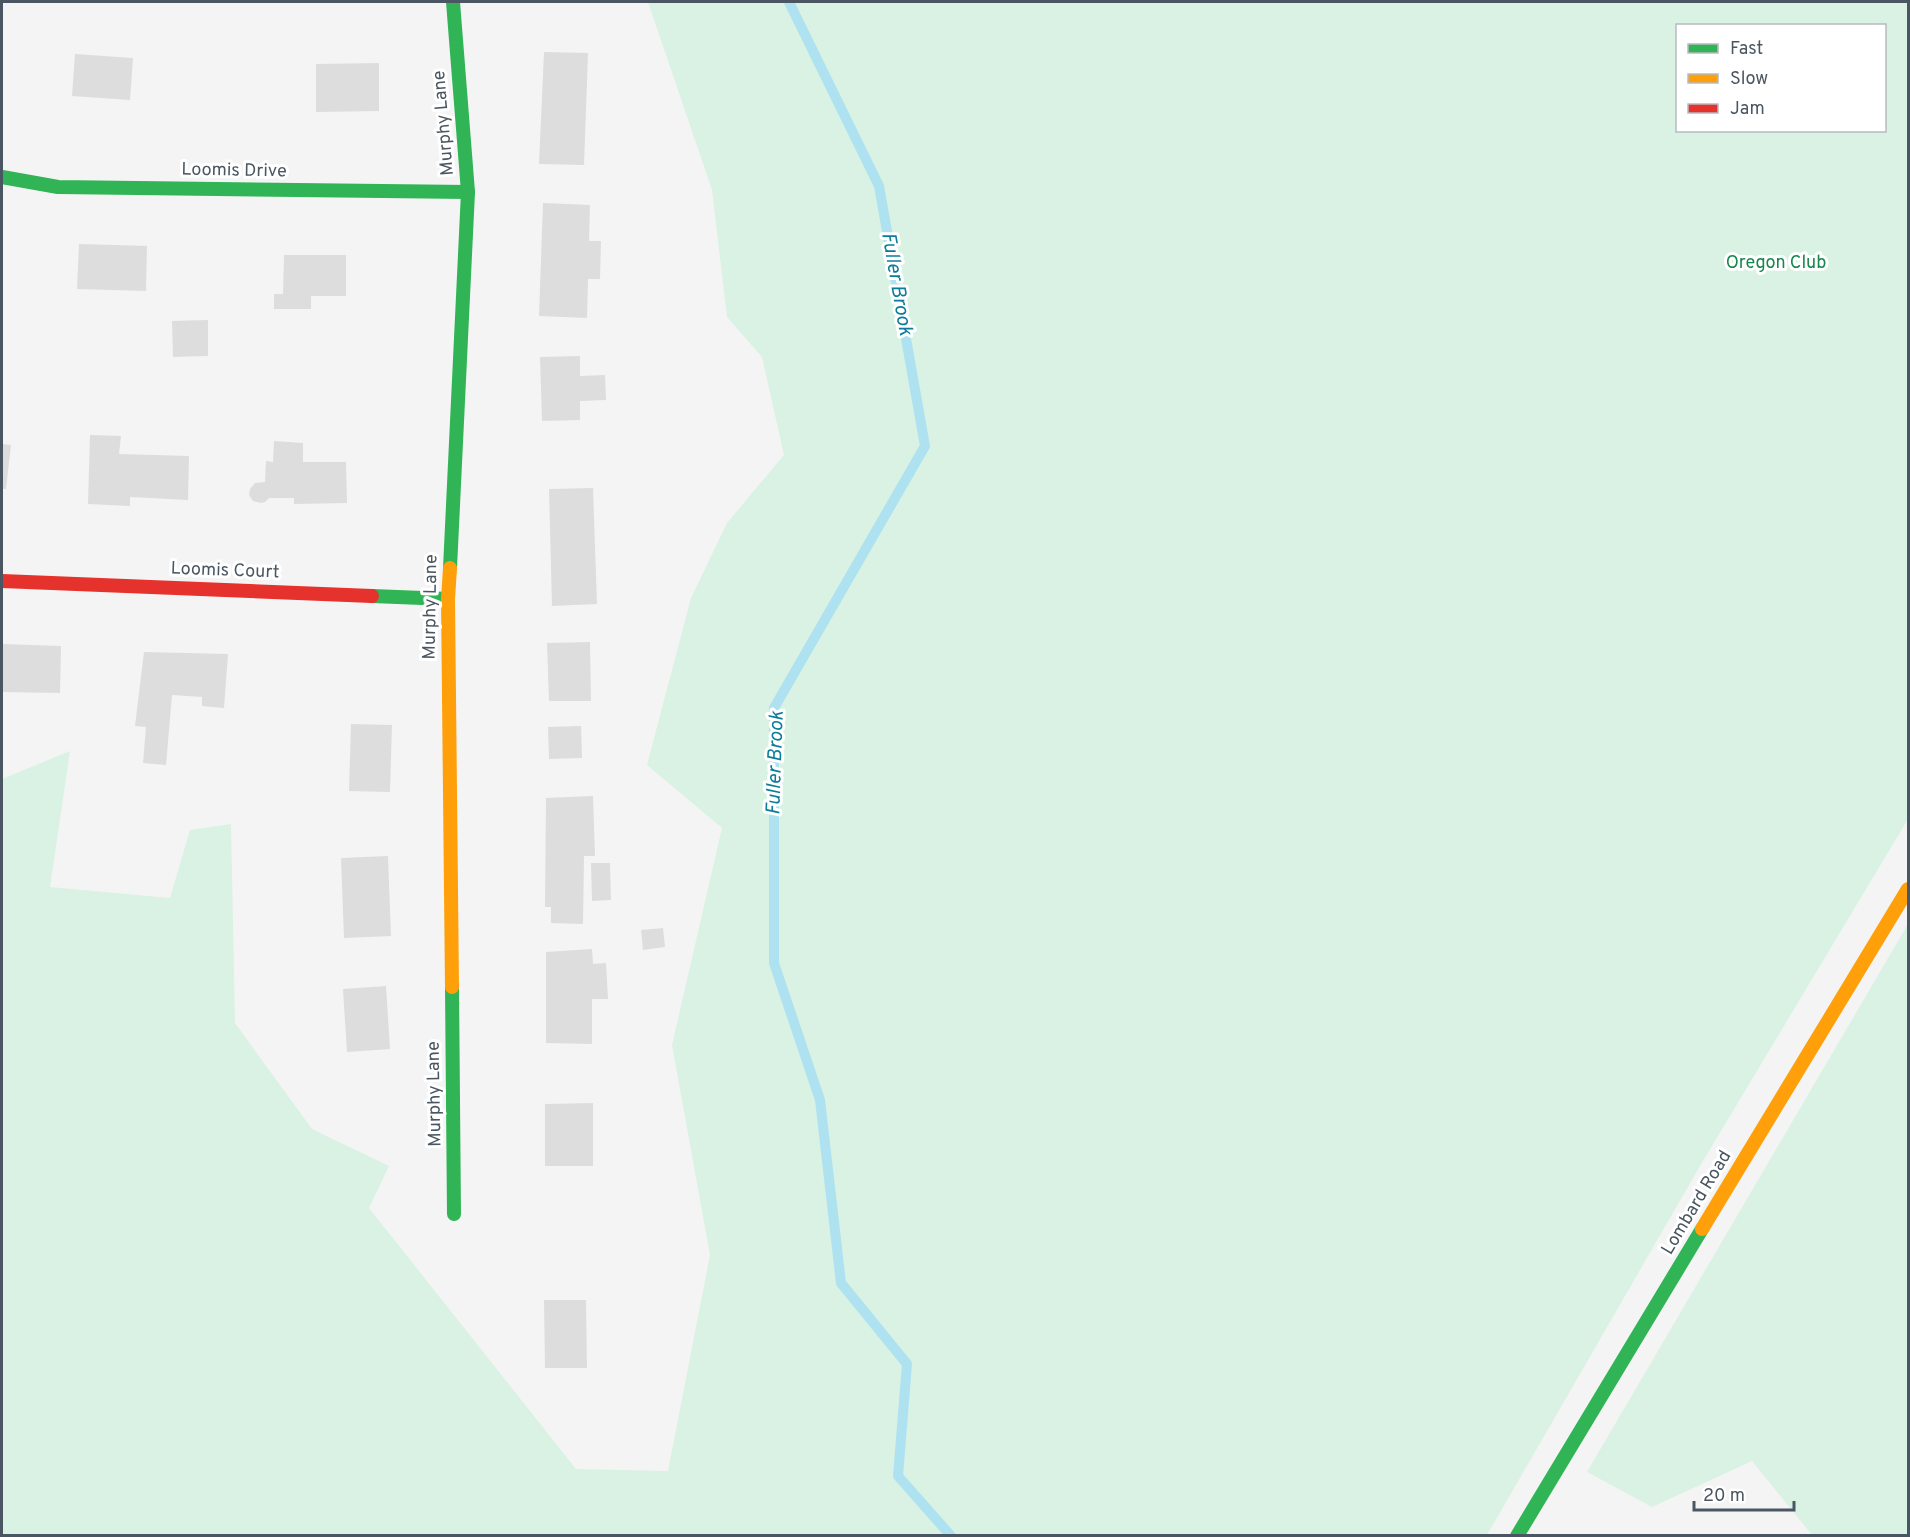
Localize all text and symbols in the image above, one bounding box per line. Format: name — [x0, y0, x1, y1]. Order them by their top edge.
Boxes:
legend — [1676, 24, 1886, 132]
text: Fast — [1730, 38, 1763, 61]
text: Slow — [1730, 68, 1768, 91]
street label: Murphy Lane — [428, 69, 460, 177]
text: Jam — [1730, 98, 1765, 121]
street label: Loomis Drive — [181, 159, 287, 183]
water label: Fuller Brook — [874, 230, 918, 338]
park label: Oregon Club — [1726, 252, 1826, 275]
street label: Murphy Lane — [419, 554, 443, 660]
street label: Loomis Court — [170, 558, 280, 584]
water label: Fuller Brook — [761, 710, 791, 816]
street label: Murphy Lane — [423, 1041, 447, 1147]
street label: Lombard Road — [1657, 1147, 1737, 1259]
scale bar — [1694, 1474, 1794, 1512]
text: 20 m — [1703, 1485, 1745, 1508]

